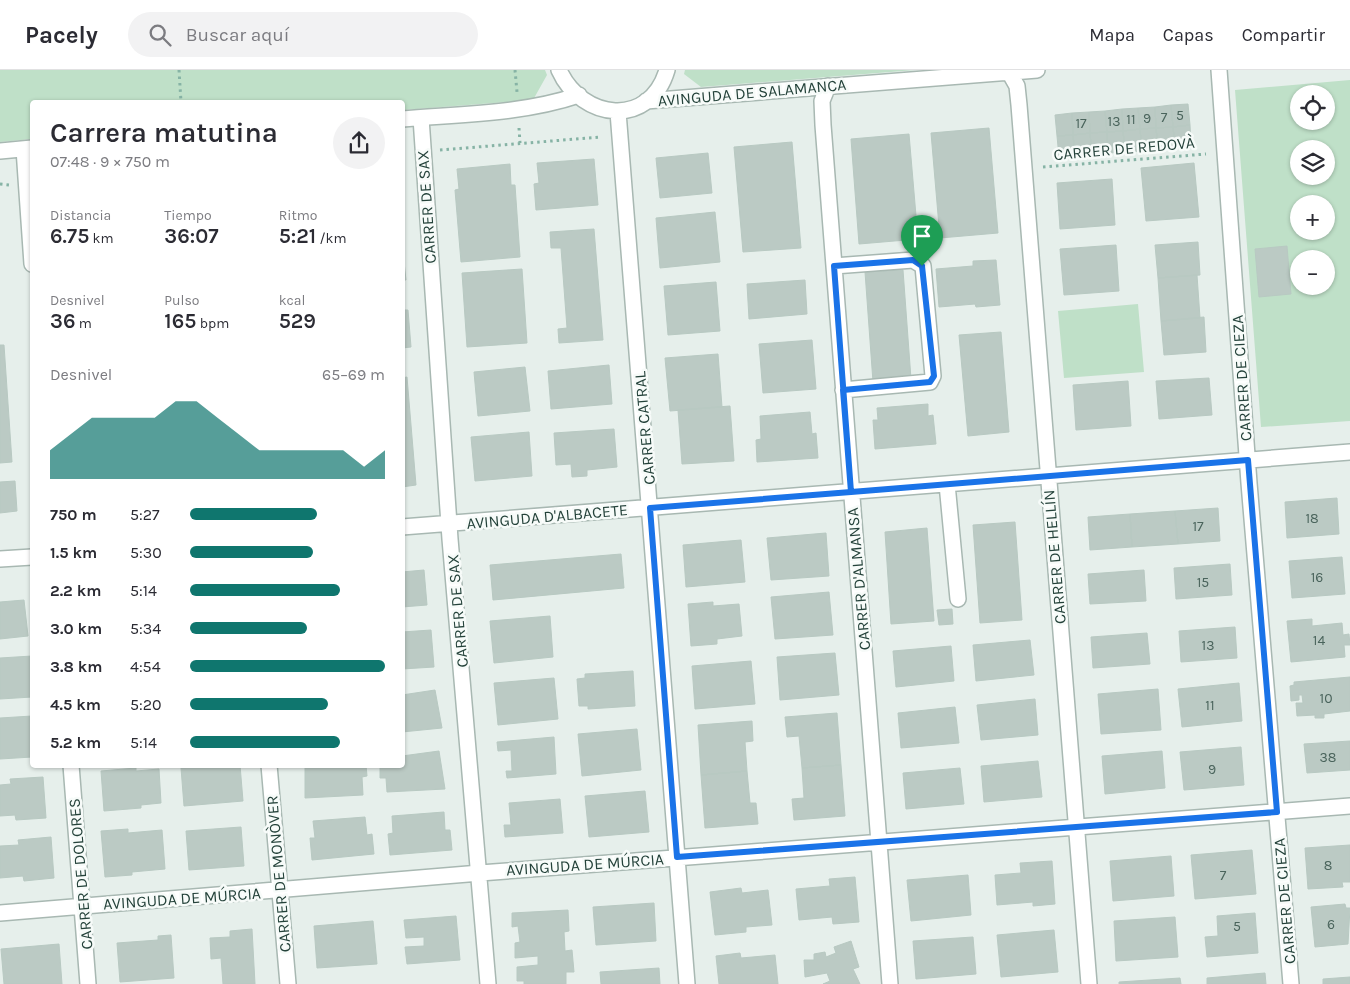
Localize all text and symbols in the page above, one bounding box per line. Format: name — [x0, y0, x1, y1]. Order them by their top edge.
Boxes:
search box — [128, 12, 478, 57]
text: Pacely — [25, 21, 98, 49]
icon: search — [146, 21, 174, 49]
text: Buscar aquí — [186, 24, 289, 46]
text: Mapa — [1089, 24, 1135, 46]
text: Capas — [1163, 24, 1214, 46]
text: Compartir — [1242, 24, 1325, 46]
street label: AVINGUDA DE SALAMANCA — [657, 75, 847, 110]
map controls — [1290, 85, 1335, 295]
button: locate — [1290, 85, 1335, 130]
house number: 5 — [1176, 107, 1184, 124]
house number: 7 — [1161, 109, 1168, 126]
house number: 9 — [1143, 110, 1151, 127]
house number: 11 — [1126, 111, 1136, 128]
house number: 13 — [1108, 113, 1120, 130]
house number: 17 — [1075, 115, 1087, 132]
text: Carrera matutina — [50, 116, 278, 149]
button: share — [333, 117, 385, 169]
street label: CARRER DE REDOVÀ — [1053, 133, 1195, 164]
button: layers — [1290, 140, 1335, 185]
street label: CARRER DE SAX — [413, 150, 440, 264]
text: 07:48 · 9 × 750 m — [50, 152, 170, 171]
button: + — [1290, 195, 1335, 240]
text: Distancia — [50, 207, 111, 224]
text: Tiempo — [164, 207, 212, 224]
text: Ritmo — [279, 207, 317, 224]
pin — [901, 215, 943, 266]
icon: arrive — [908, 222, 936, 250]
text: 6.75 — [50, 224, 89, 248]
text: 36:07 — [164, 224, 219, 248]
text: 5:21 — [279, 224, 316, 248]
text: km — [89, 230, 114, 247]
text: /km — [316, 230, 346, 247]
button: − — [1290, 250, 1335, 295]
text: Desnivel — [50, 292, 105, 309]
text: Pulso — [164, 292, 199, 309]
text: kcal — [279, 292, 305, 309]
text: 36 — [50, 309, 75, 333]
text: 165 — [164, 309, 196, 333]
text: 529 — [279, 309, 316, 333]
street label: CARRER DE CIEZA — [1228, 314, 1255, 442]
text: m — [75, 315, 92, 332]
text: bpm — [196, 315, 229, 332]
text: Desnivel — [50, 365, 112, 384]
text: 65–69 m — [322, 365, 385, 384]
street label: CARRER CATRAL — [630, 370, 659, 486]
street label: CARRER DE HELLÍN — [1039, 489, 1070, 625]
street label: AVINGUDA D'ALBACETE — [466, 500, 628, 533]
text: 750 m — [50, 505, 97, 524]
text: 5:27 — [130, 505, 160, 524]
street label: CARRER D'ALMANSA — [843, 507, 874, 651]
house number: 18 — [1305, 510, 1319, 527]
house number: 17 — [1192, 518, 1204, 535]
text: 1.5 km — [50, 543, 97, 562]
text: 5:30 — [130, 543, 162, 562]
street label: CARRER DE SAX — [443, 554, 472, 668]
house number: 16 — [1311, 569, 1323, 586]
house number: 15 — [1197, 574, 1209, 591]
text: 2.2 km — [50, 581, 102, 600]
text: 5:14 — [130, 581, 157, 600]
text: 3.0 km — [50, 619, 102, 638]
text: 5:34 — [130, 619, 161, 638]
house number: 14 — [1313, 632, 1325, 649]
house number: 13 — [1202, 637, 1214, 654]
text: 3.8 km — [50, 657, 102, 676]
text: 4:54 — [130, 657, 161, 676]
house number: 10 — [1320, 690, 1332, 707]
text: 4.5 km — [50, 695, 101, 714]
text: 5:20 — [130, 695, 162, 714]
house number: 11 — [1205, 697, 1215, 714]
text: 5.2 km — [50, 733, 101, 752]
text: 5:14 — [130, 733, 157, 752]
house number: 38 — [1320, 749, 1336, 766]
house number: 9 — [1208, 761, 1216, 778]
street label: CARRER DE MONÒVER — [262, 795, 295, 953]
street label: CARRER DE DOLORES — [64, 798, 97, 950]
street label: CARRER DE CIEZA — [1270, 837, 1299, 965]
street label: AVINGUDA DE MÚRCIA — [506, 850, 665, 879]
house number: 8 — [1324, 857, 1332, 874]
house number: 7 — [1220, 867, 1227, 884]
street label: AVINGUDA DE MÚRCIA — [103, 884, 262, 913]
house number: 6 — [1327, 916, 1335, 933]
house number: 5 — [1233, 918, 1241, 935]

